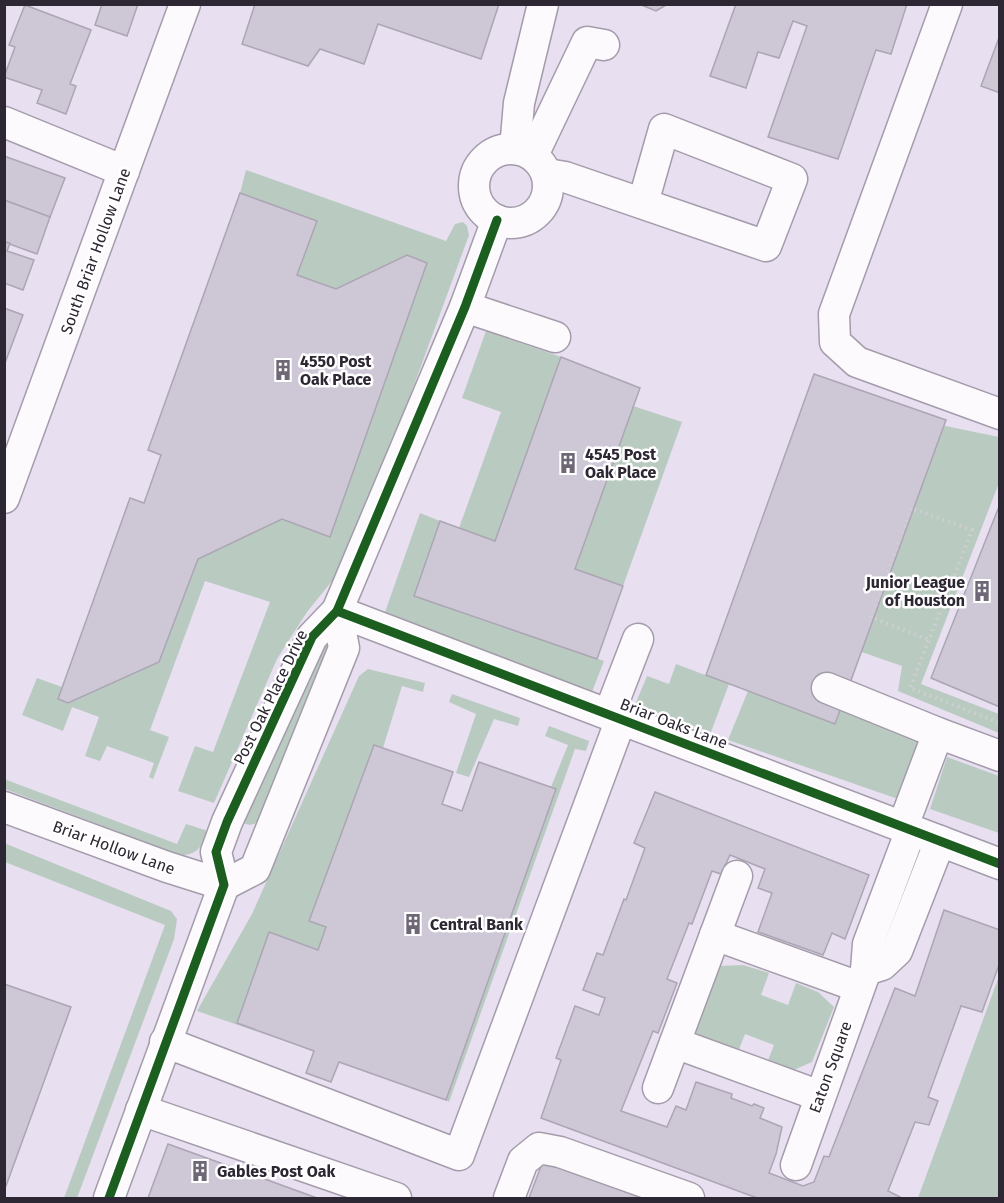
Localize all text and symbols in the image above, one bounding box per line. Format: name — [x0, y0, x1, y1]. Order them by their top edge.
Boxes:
street label: South Briar Hollow Lane — [57, 165, 134, 337]
place label: 4550 Post Oak Place — [300, 352, 372, 389]
building icon: 4550 Post Oak Place — [271, 358, 295, 382]
place label: 4545 Post Oak Place — [585, 445, 657, 482]
building icon: 4545 Post Oak Place — [556, 451, 580, 475]
place label: Junior League of Houston — [865, 573, 965, 610]
building icon: Junior League of Houston — [970, 579, 994, 603]
street label: Post Oak Place Drive — [229, 627, 311, 768]
street label: Briar Oaks Lane — [617, 694, 730, 753]
street label: Briar Hollow Lane — [50, 817, 178, 878]
building icon: Central Bank — [401, 912, 425, 936]
place label: Central Bank — [430, 915, 523, 934]
street label: Eaton Square — [805, 1019, 856, 1116]
building icon: Gables Post Oak — [188, 1159, 212, 1183]
place label: Gables Post Oak — [217, 1162, 335, 1181]

